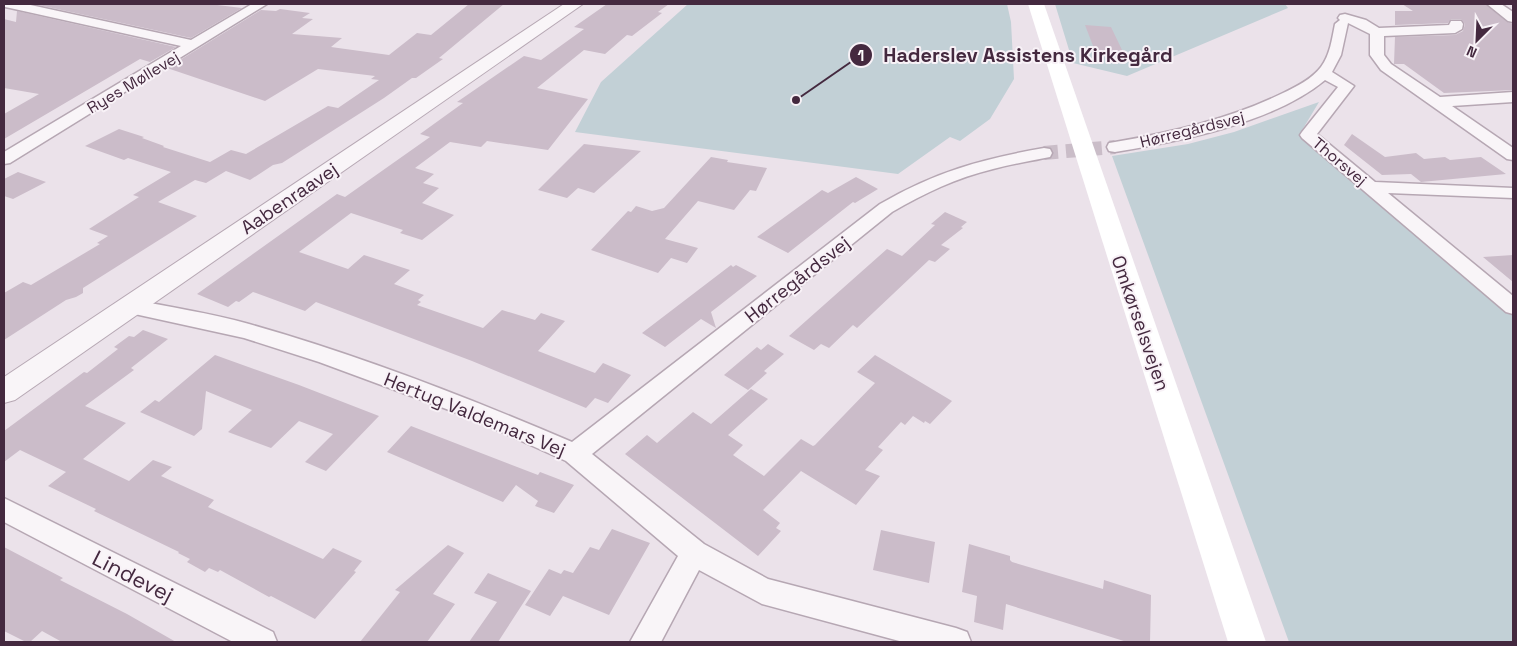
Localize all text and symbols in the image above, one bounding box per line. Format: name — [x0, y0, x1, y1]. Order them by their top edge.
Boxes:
north arrow — [1452, 15, 1502, 65]
callout: Haderslev Assistens Kirkegård — [848, 38, 1183, 73]
text: Haderslev Assistens Kirkegård — [883, 42, 1173, 68]
text: N — [1464, 42, 1480, 62]
text: 1 — [858, 46, 864, 65]
street label: Ryes Møllevej — [83, 47, 183, 118]
street label: Hørregårdsvej — [1138, 106, 1247, 153]
street label: Thorsvej — [1308, 132, 1371, 190]
street label: Aabenraavej — [236, 157, 343, 240]
street label: Hørregårdsvej — [740, 230, 855, 328]
street label: Omkørselsvejen — [1106, 252, 1175, 394]
street label: Hertug Valdemars Vej — [380, 367, 569, 462]
street label: Lindevej — [88, 544, 178, 608]

